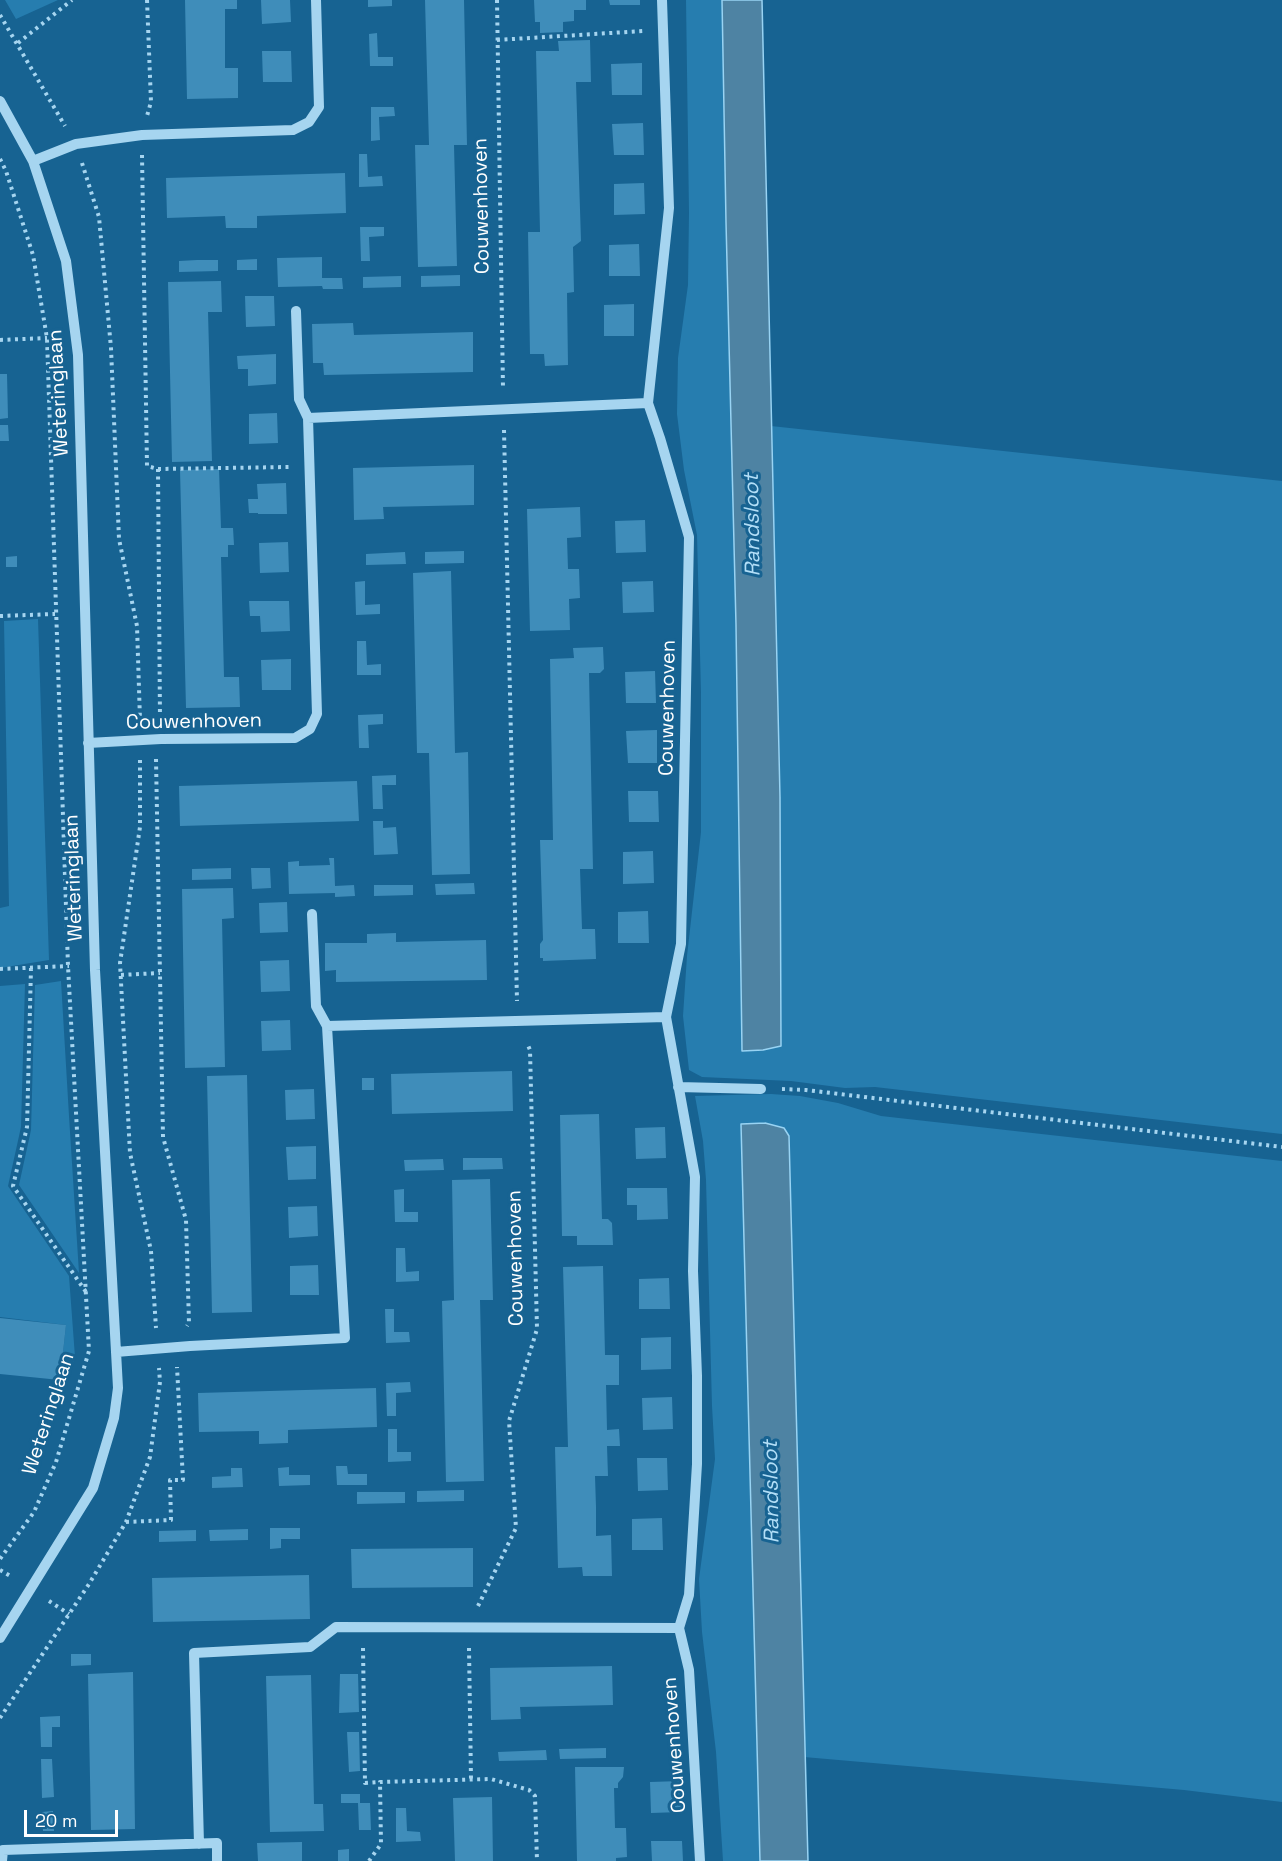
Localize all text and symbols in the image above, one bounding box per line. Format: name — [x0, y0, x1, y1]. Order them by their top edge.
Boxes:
street label: Couwenhoven — [469, 138, 495, 274]
street label: Weteringlaan — [44, 329, 74, 457]
water label: Randsloot — [740, 473, 766, 577]
street label: Couwenhoven — [655, 640, 681, 776]
street label: Couwenhoven — [126, 709, 262, 735]
street label: Weteringlaan — [60, 814, 88, 942]
street label: Couwenhoven — [503, 1190, 529, 1326]
street label: Weteringlaan — [18, 1350, 80, 1478]
water label: Randsloot — [759, 1440, 785, 1544]
street label: Couwenhoven — [658, 1676, 692, 1814]
scale bar — [27, 1798, 122, 1836]
text: 20 m — [35, 1809, 78, 1832]

